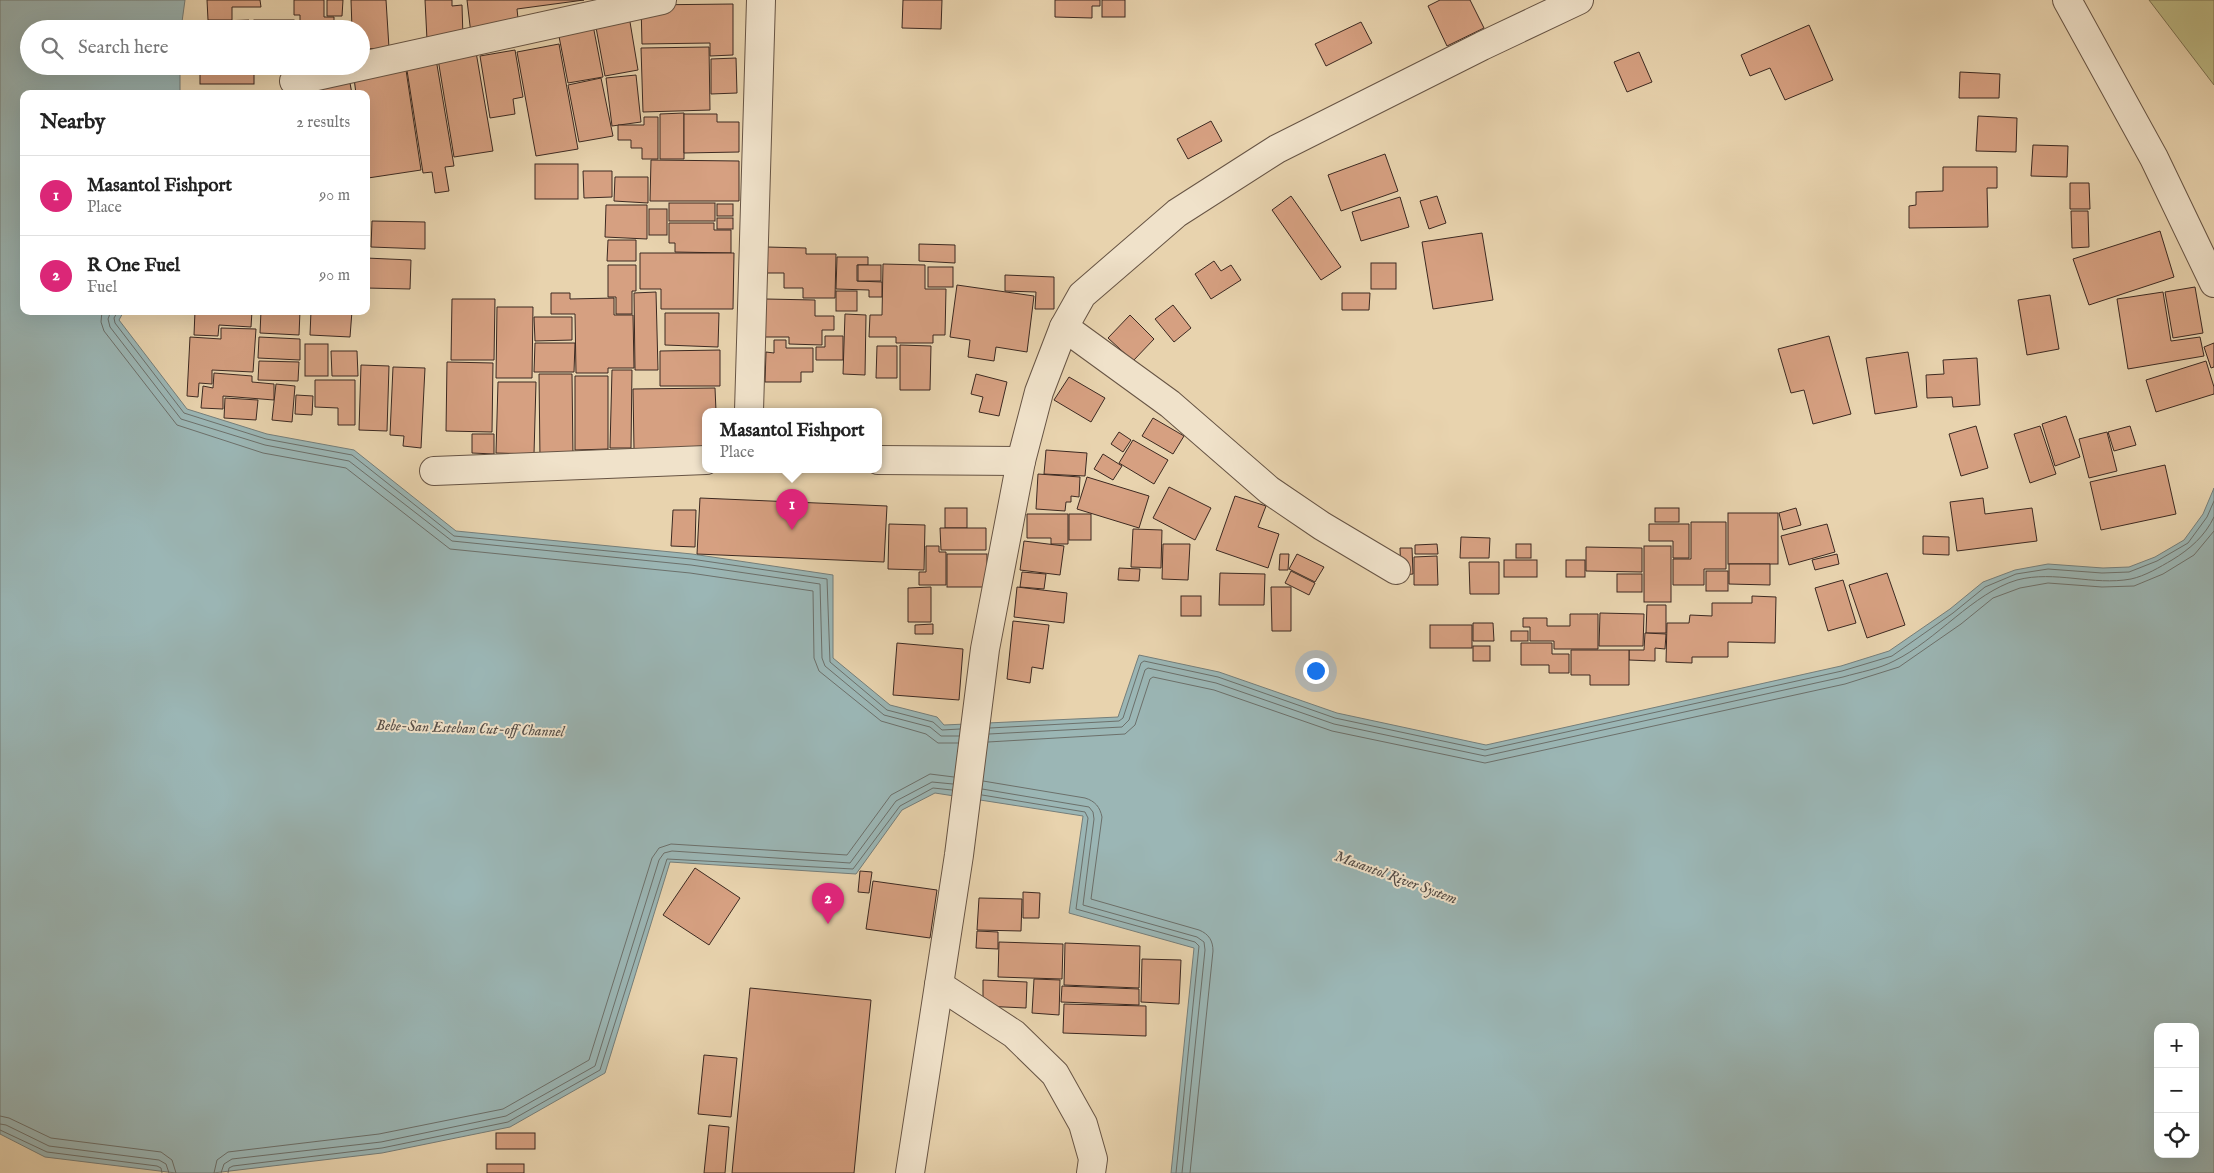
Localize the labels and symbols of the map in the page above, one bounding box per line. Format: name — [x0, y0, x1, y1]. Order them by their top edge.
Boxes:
pin: 1 — [776, 489, 808, 530]
your location — [1303, 658, 1329, 684]
water label: Bebe-San Esteban Cut-off Channel — [375, 716, 566, 741]
water label: Masantol River System — [1332, 846, 1460, 908]
pin: 2 — [812, 883, 844, 924]

